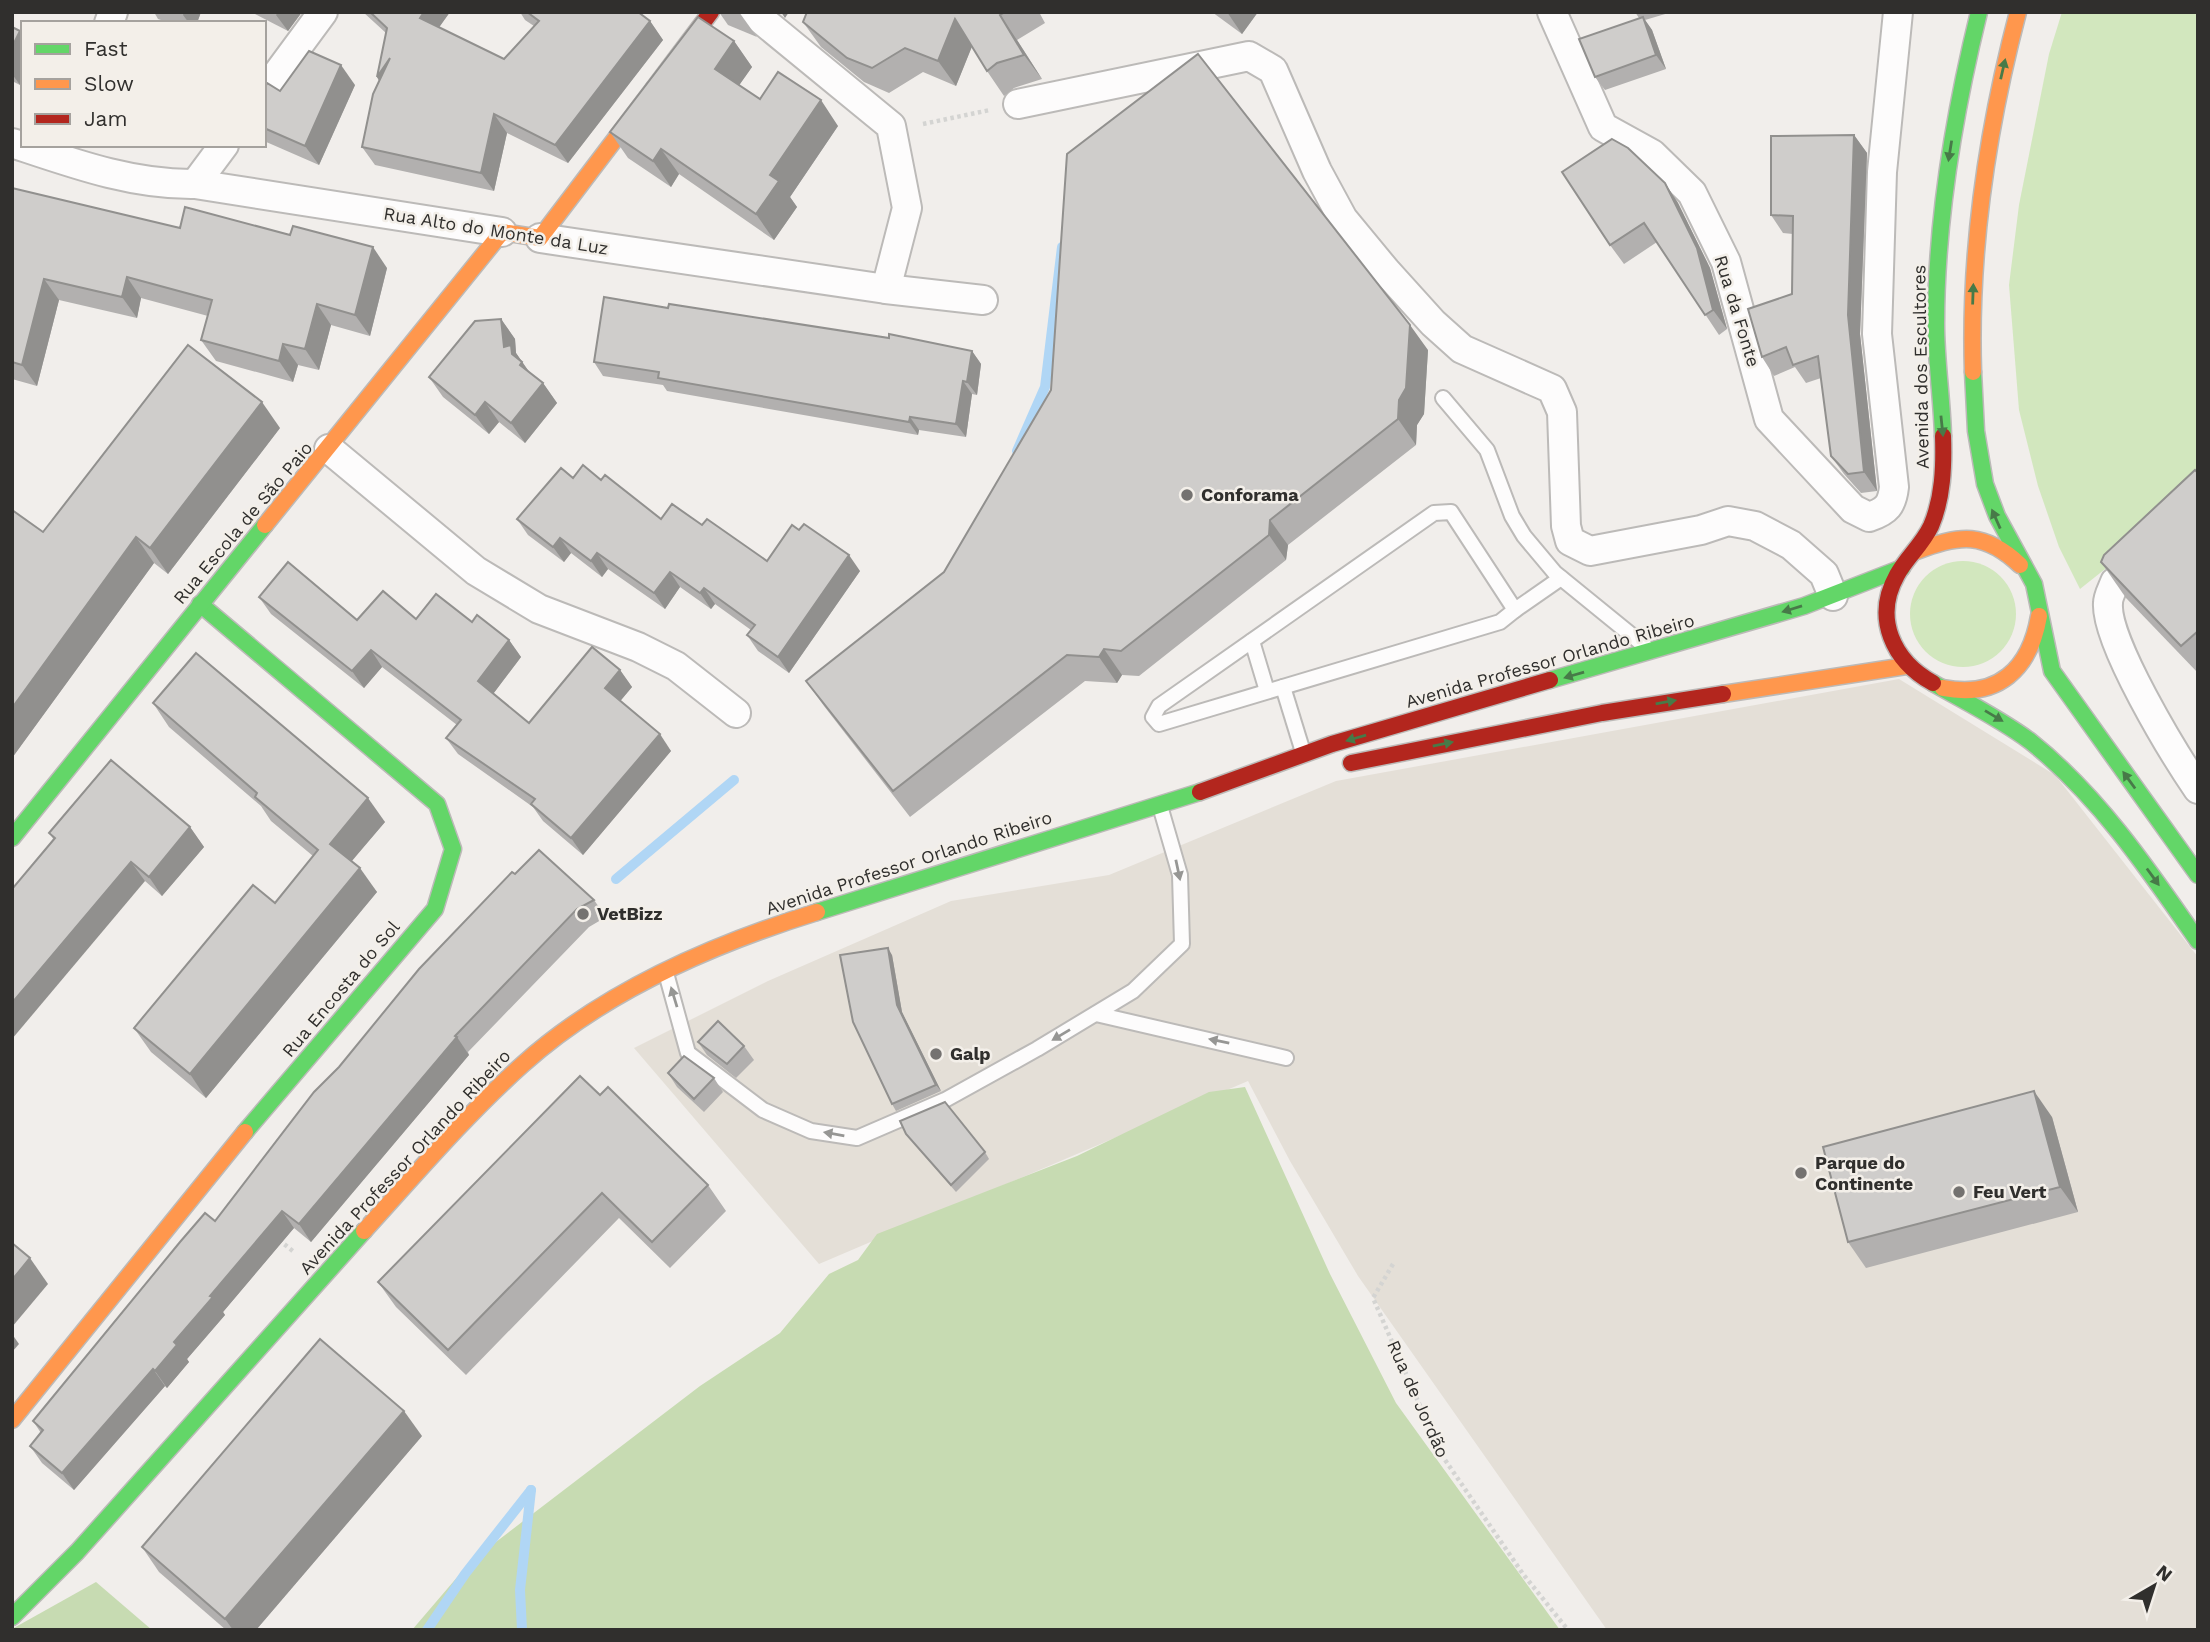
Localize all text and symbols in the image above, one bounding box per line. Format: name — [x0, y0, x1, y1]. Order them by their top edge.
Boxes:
legend — [21, 21, 266, 147]
text: Fast — [84, 36, 128, 61]
one-way arrow — [1998, 58, 2009, 80]
text: Slow — [84, 71, 134, 96]
text: Jam — [84, 106, 127, 131]
one-way arrow — [1944, 140, 1955, 162]
street label: Rua Alto do Monte da Luz — [382, 202, 610, 259]
street label: Rua da Fonte — [1711, 252, 1764, 369]
street label: Avenida dos Escultores — [1908, 265, 1933, 469]
one-way arrow — [1967, 283, 1978, 305]
one-way arrow — [1937, 416, 1948, 438]
street label: Rua Escola de São Paio — [169, 437, 317, 608]
place label: Conforama — [1201, 484, 1299, 505]
marker: Conforama — [1179, 487, 1195, 503]
one-way arrow — [1991, 508, 2002, 529]
one-way arrow — [1781, 605, 1802, 615]
street label: Avenida Professor Orlando Ribeiro — [1403, 609, 1697, 712]
one-way arrow — [1563, 670, 1585, 681]
one-way arrow — [1655, 696, 1677, 707]
one-way arrow — [1984, 710, 2004, 723]
one-way arrow — [1345, 733, 1366, 743]
one-way arrow — [1432, 738, 1454, 749]
one-way arrow — [2122, 771, 2136, 789]
street label: Avenida Professor Orlando Ribeiro — [763, 806, 1055, 919]
one-way arrow — [1172, 859, 1183, 881]
one-way arrow — [2146, 868, 2160, 886]
place label: VetBizz — [597, 903, 663, 924]
marker: VetBizz — [575, 906, 591, 922]
street label: Rua Encosta do Sol — [278, 916, 404, 1061]
one-way arrow — [668, 986, 678, 1007]
one-way arrow — [1051, 1029, 1070, 1041]
one-way arrow — [1208, 1036, 1230, 1047]
place label: Galp — [950, 1043, 991, 1064]
street label: Avenida Professor Orlando Ribeiro — [295, 1045, 514, 1278]
marker: Galp — [928, 1046, 944, 1062]
one-way arrow — [823, 1129, 845, 1140]
place label: Parque do Continente — [1815, 1152, 1913, 1194]
marker: Parque do Continente — [1793, 1165, 1809, 1181]
place label: Feu Vert — [1973, 1181, 2047, 1202]
marker: Feu Vert — [1951, 1184, 1967, 1200]
street label: Rua de Jordão — [1383, 1337, 1454, 1461]
north arrow — [2119, 1551, 2189, 1621]
text: N — [2152, 1560, 2177, 1587]

